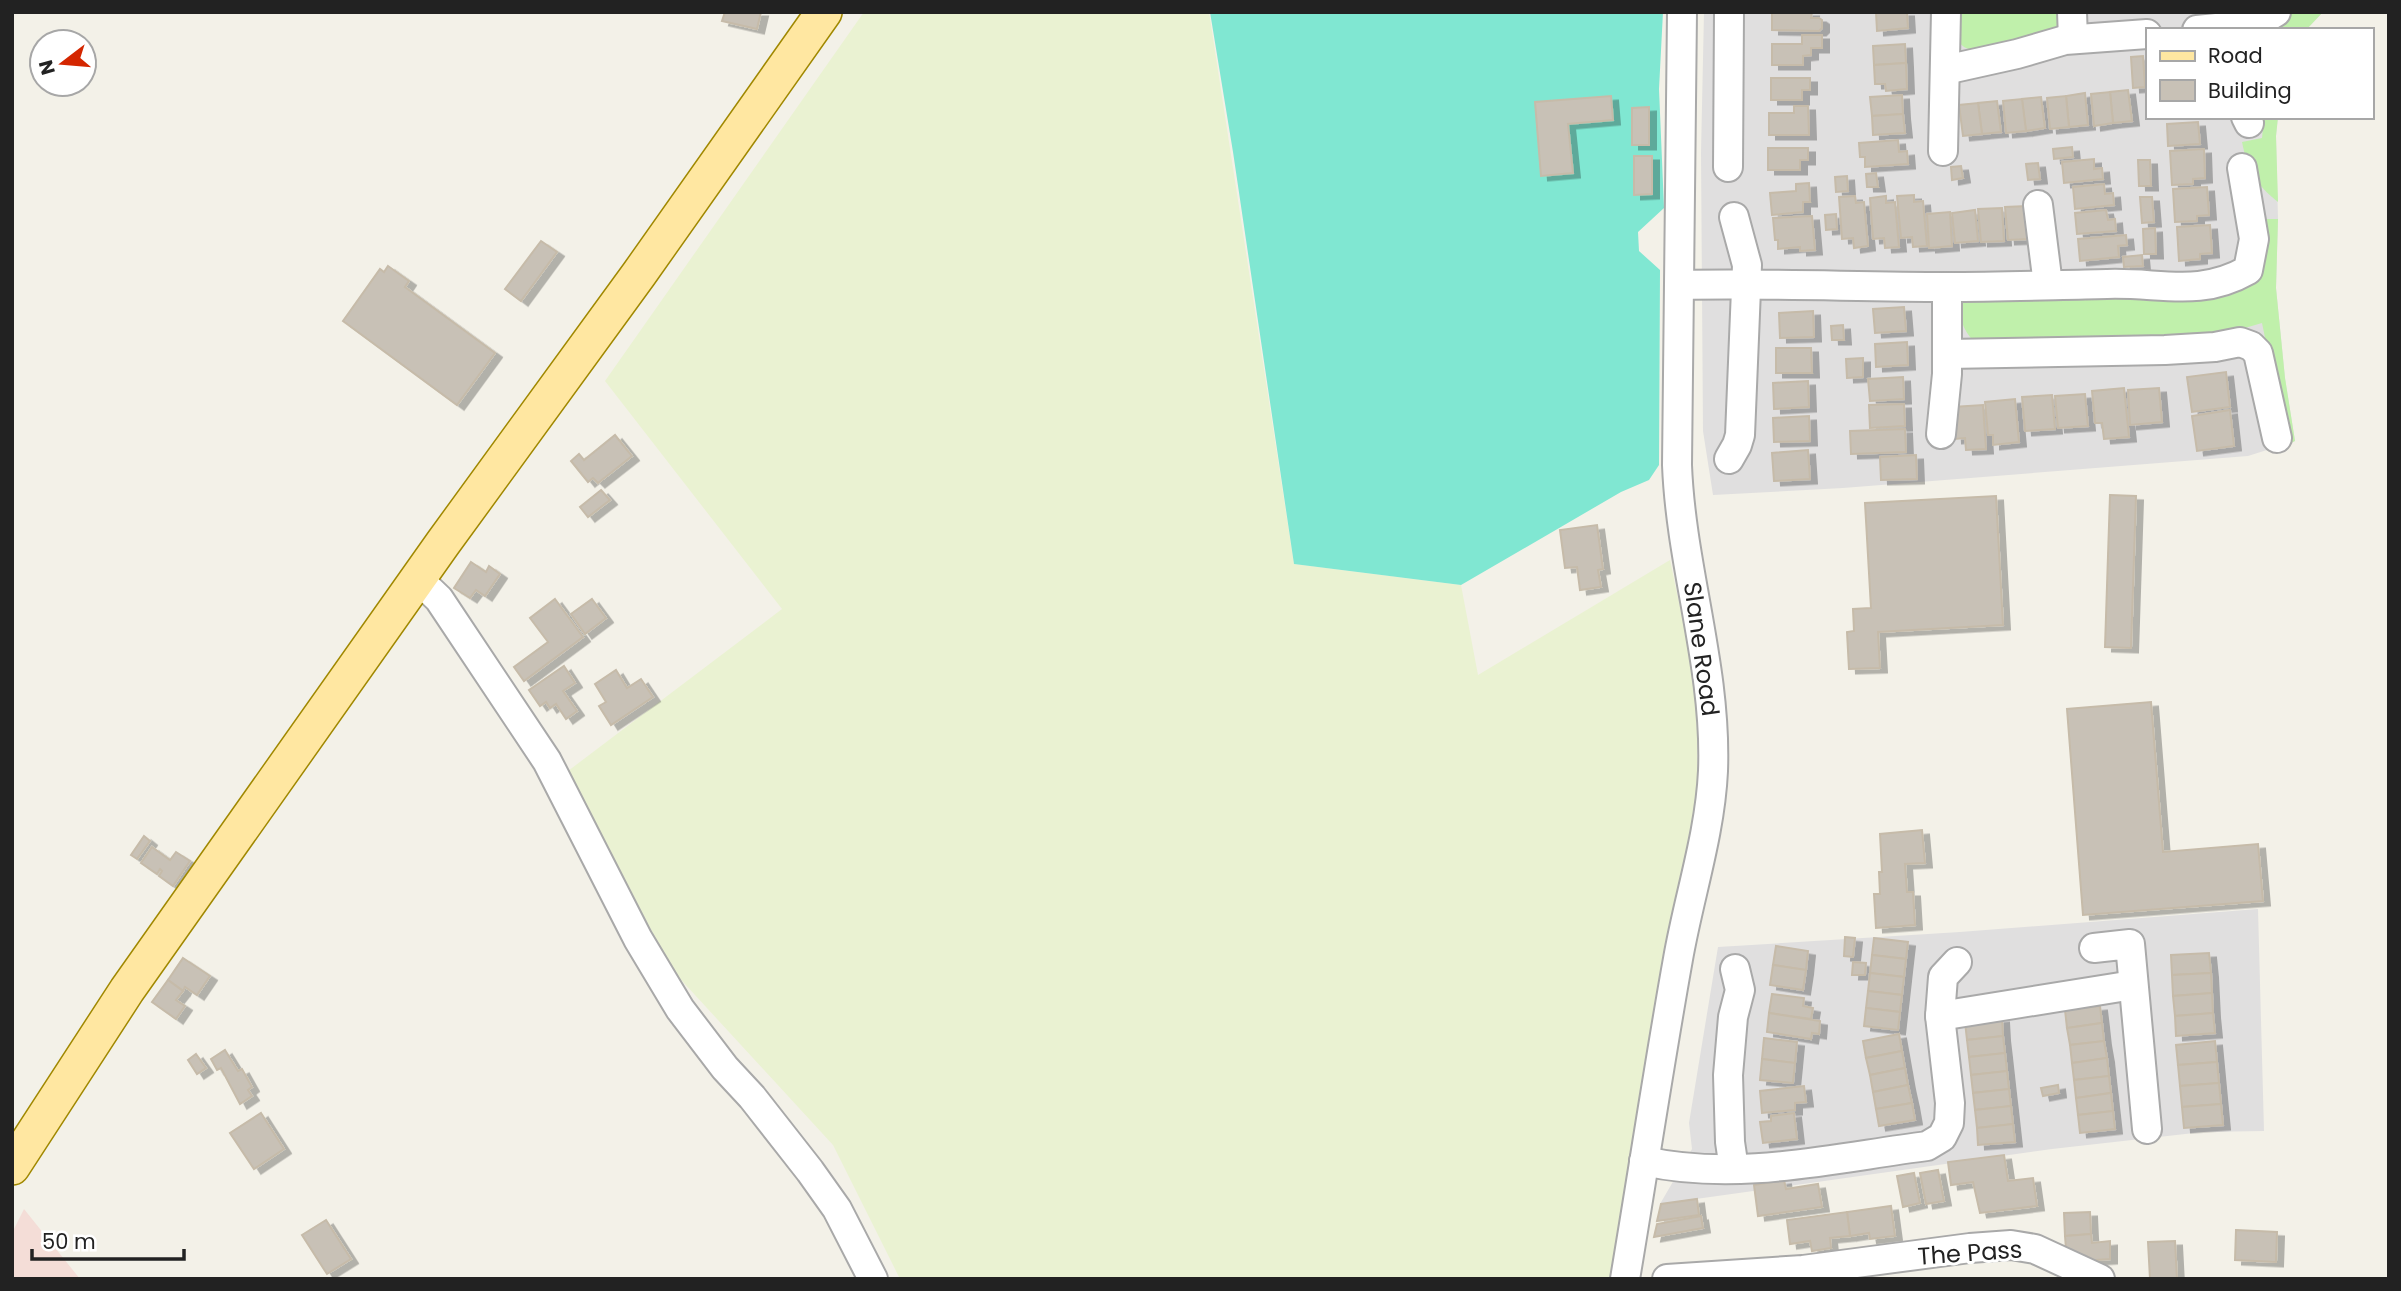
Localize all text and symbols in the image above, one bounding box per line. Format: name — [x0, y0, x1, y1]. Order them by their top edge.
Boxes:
north arrow — [28, 28, 98, 98]
legend — [2146, 28, 2373, 119]
text: Road — [2208, 41, 2263, 70]
text: N — [32, 57, 62, 78]
text: Building — [2208, 76, 2292, 105]
street label: Slane Road — [1676, 580, 1727, 718]
scale bar — [32, 1218, 184, 1262]
text: 50 m — [42, 1227, 96, 1256]
street label: The Pass — [1917, 1232, 2023, 1273]

